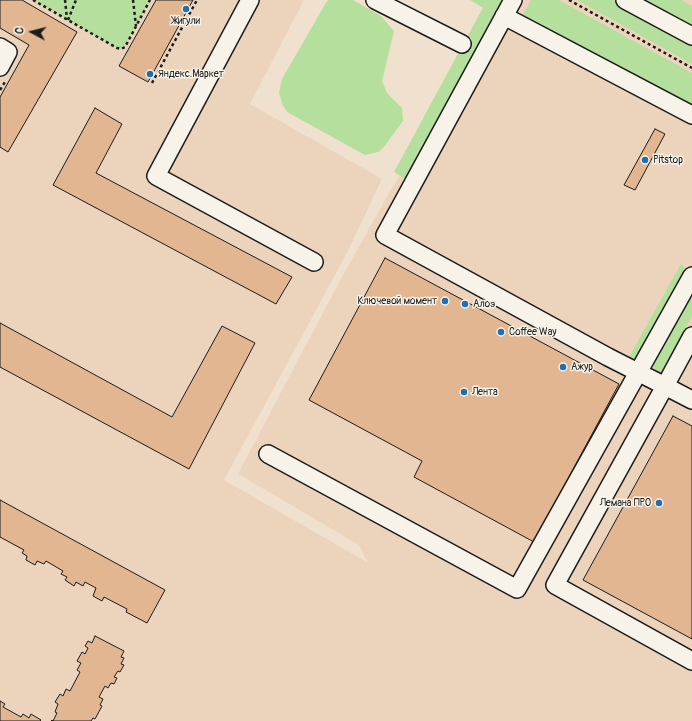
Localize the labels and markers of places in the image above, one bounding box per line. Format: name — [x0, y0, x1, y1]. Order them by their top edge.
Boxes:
marker: Жигули — [181, 4, 191, 14]
place label: Жигули — [172, 15, 200, 27]
place label: Яндекс.Маркет — [158, 68, 224, 80]
marker: Яндекс.Маркет — [145, 69, 155, 79]
place label: Pitstop — [653, 154, 683, 166]
marker: Pitstop — [640, 155, 650, 165]
place label: Ключевой момент — [357, 295, 437, 307]
marker: Ключевой момент — [440, 296, 450, 306]
place label: Алоэ — [473, 298, 495, 310]
marker: Алоэ — [460, 299, 470, 309]
place label: Coffee Way — [509, 326, 557, 338]
marker: Coffee Way — [496, 327, 506, 337]
place label: Ажур — [571, 361, 593, 373]
marker: Ажур — [558, 362, 568, 372]
place label: Лента — [472, 386, 498, 398]
marker: Лента — [459, 387, 469, 397]
place label: Лемана ПРО — [600, 497, 651, 509]
marker: Лемана ПРО — [654, 498, 664, 508]

